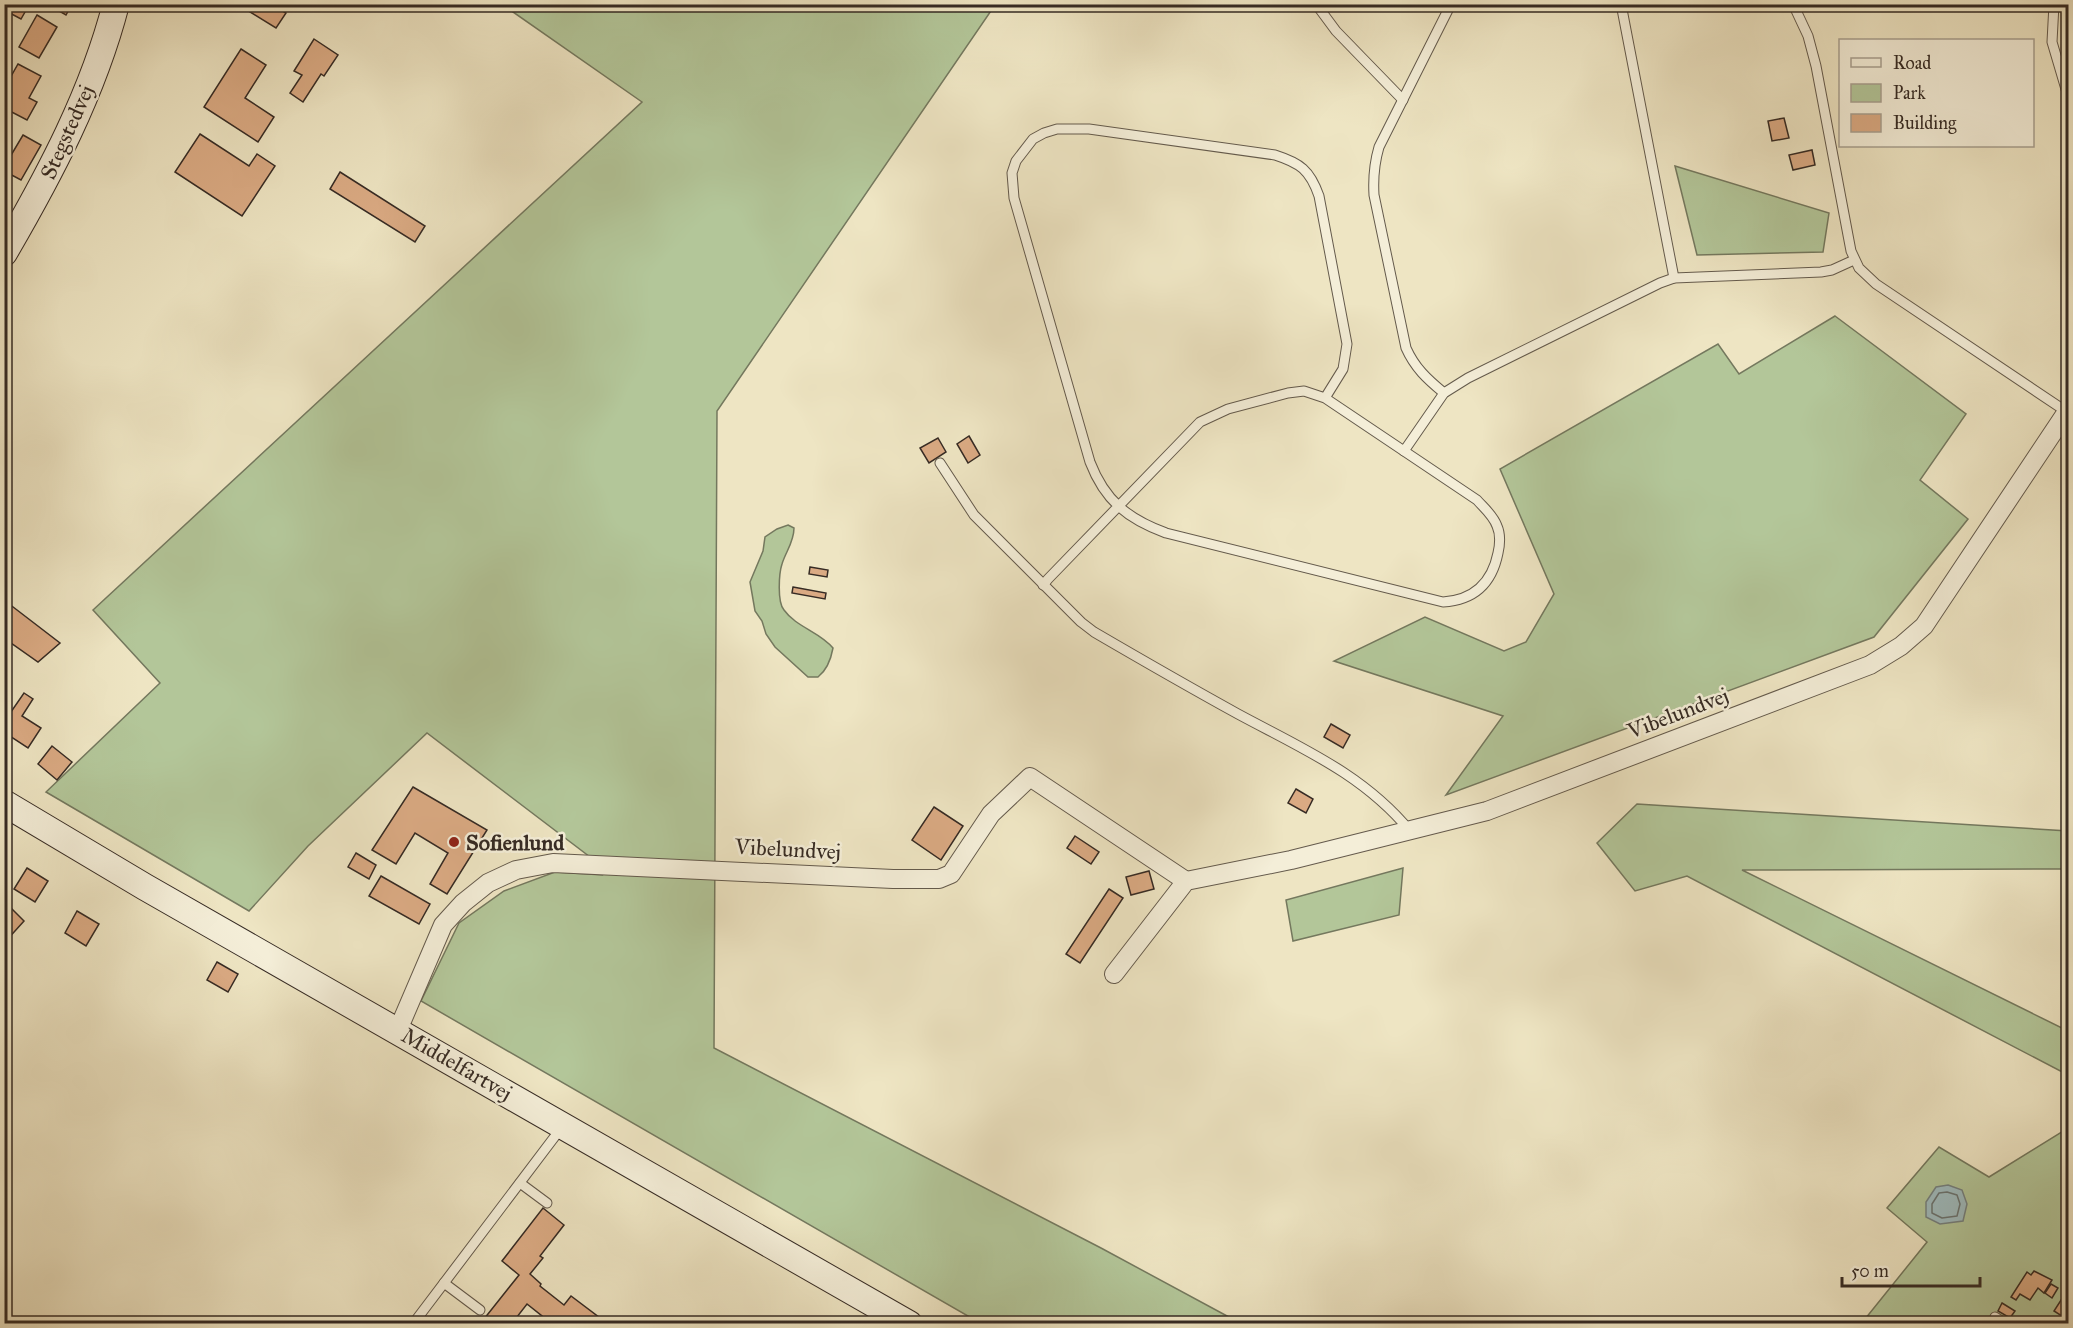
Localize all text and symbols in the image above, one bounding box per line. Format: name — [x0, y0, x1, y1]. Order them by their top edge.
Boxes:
legend — [1839, 39, 2034, 147]
text: Road — [1893, 52, 1931, 74]
street label: Stegstedvej — [34, 81, 100, 183]
text: Park — [1893, 82, 1926, 104]
text: Building — [1893, 112, 1957, 135]
street label: Vibelundvej — [1623, 681, 1732, 745]
place label: Sofienlund — [466, 829, 565, 856]
street label: Vibelundvej — [733, 833, 842, 865]
marker: Sofienlund — [447, 835, 461, 849]
street label: Middelfartvej — [397, 1021, 517, 1107]
scale bar — [1842, 1250, 1980, 1288]
text: 50 m — [1851, 1260, 1889, 1282]

